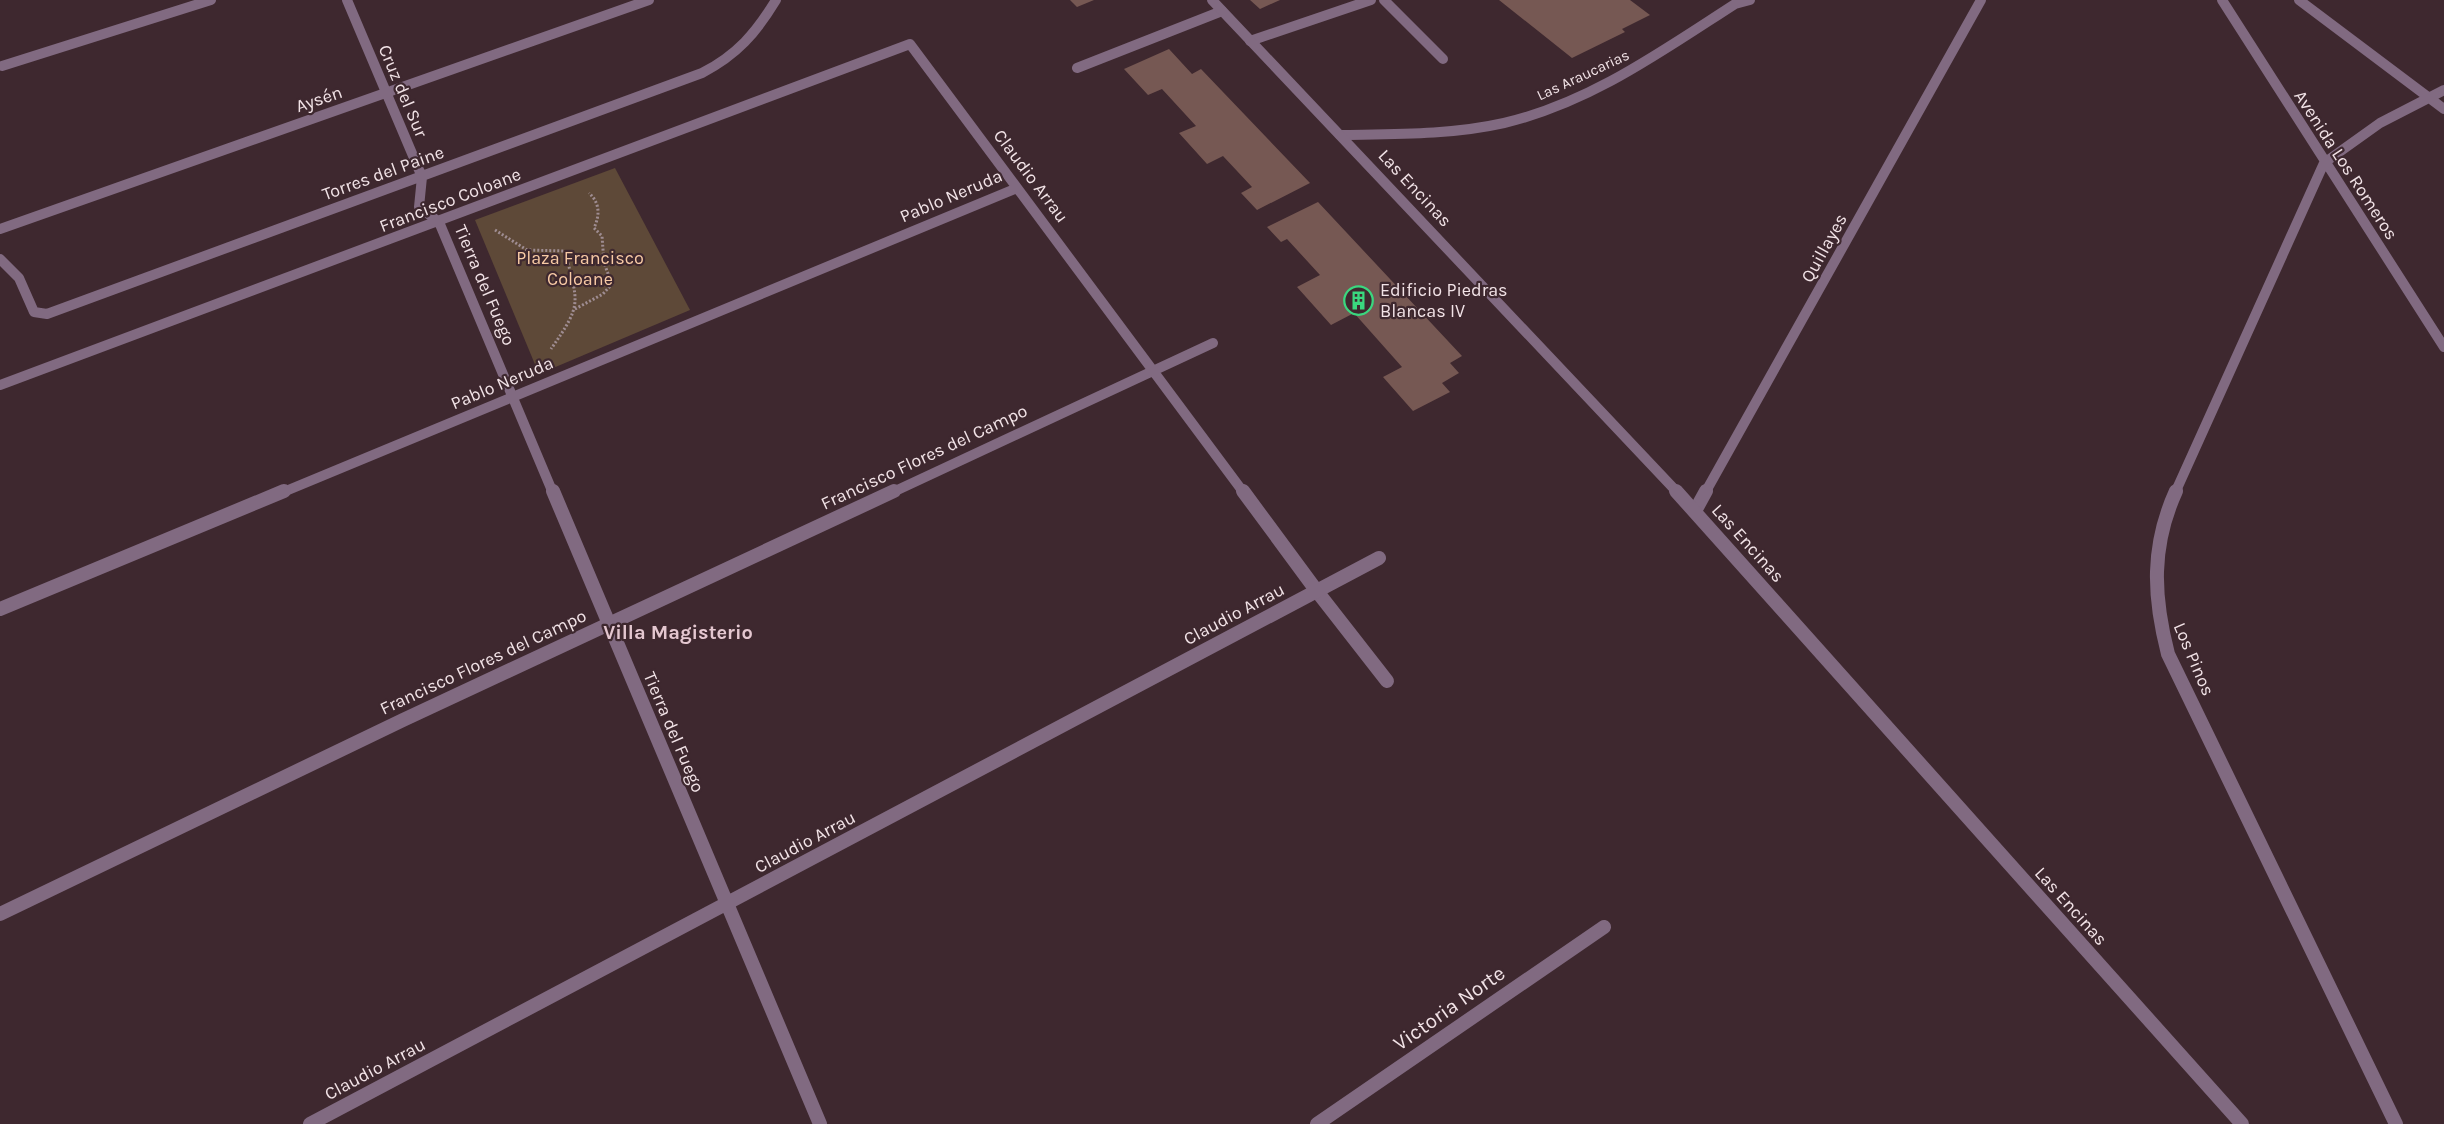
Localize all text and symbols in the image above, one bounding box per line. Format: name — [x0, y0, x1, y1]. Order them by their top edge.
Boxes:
street label: Cruz del Sur — [374, 41, 433, 141]
street label: Las Araucarias — [1534, 46, 1632, 104]
street label: Aysén — [293, 81, 345, 117]
street label: Avenida Los Romeros — [2289, 86, 2403, 244]
street label: Claudio Arrau — [989, 125, 1073, 227]
street label: Torres del Paine — [319, 141, 447, 205]
street label: Las Encinas — [1374, 145, 1456, 231]
street label: Francisco Coloane — [376, 163, 524, 237]
street label: Pablo Neruda — [896, 165, 1006, 227]
street label: Quillayes — [1796, 210, 1852, 286]
street label: Tierra del Fuego — [450, 221, 520, 349]
park label: Plaza Francisco Coloane — [516, 247, 644, 290]
place label: Edificio Piedras Blancas IV — [1380, 279, 1508, 322]
building icon: Edificio Piedras Blancas IV — [1343, 284, 1375, 316]
street label: Pablo Neruda — [447, 352, 557, 414]
street label: Francisco Flores del Campo — [817, 399, 1031, 515]
street label: Las Encinas — [1707, 499, 1789, 587]
street label: Claudio Arrau — [1180, 578, 1288, 650]
street label: Francisco Flores del Campo — [376, 604, 590, 720]
street label: Los Pinos — [2169, 619, 2219, 699]
district label: Villa Magisterio — [603, 621, 753, 644]
street label: Tierra del Fuego — [639, 668, 709, 796]
street label: Claudio Arrau — [751, 806, 859, 878]
street label: Las Encinas — [2030, 862, 2112, 950]
street label: Victoria Norte — [1389, 961, 1509, 1055]
street label: Claudio Arrau — [321, 1033, 429, 1105]

